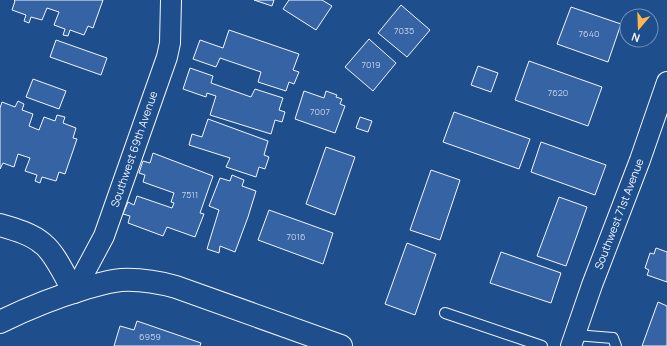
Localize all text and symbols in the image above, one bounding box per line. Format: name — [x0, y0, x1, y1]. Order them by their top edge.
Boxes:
north arrow — [619, 8, 659, 48]
house number: 7035 — [394, 24, 414, 37]
house number: 7640 — [579, 27, 599, 40]
text: N — [629, 30, 642, 46]
house number: 7019 — [361, 58, 381, 71]
house number: 7620 — [548, 86, 568, 99]
street label: Southwest 69th Avenue — [107, 88, 161, 209]
house number: 7007 — [310, 105, 330, 118]
street label: Southwest 71st Avenue — [590, 156, 647, 271]
house number: 7511 — [182, 188, 198, 201]
house number: 7016 — [286, 230, 306, 243]
house number: 6959 — [139, 330, 161, 343]

